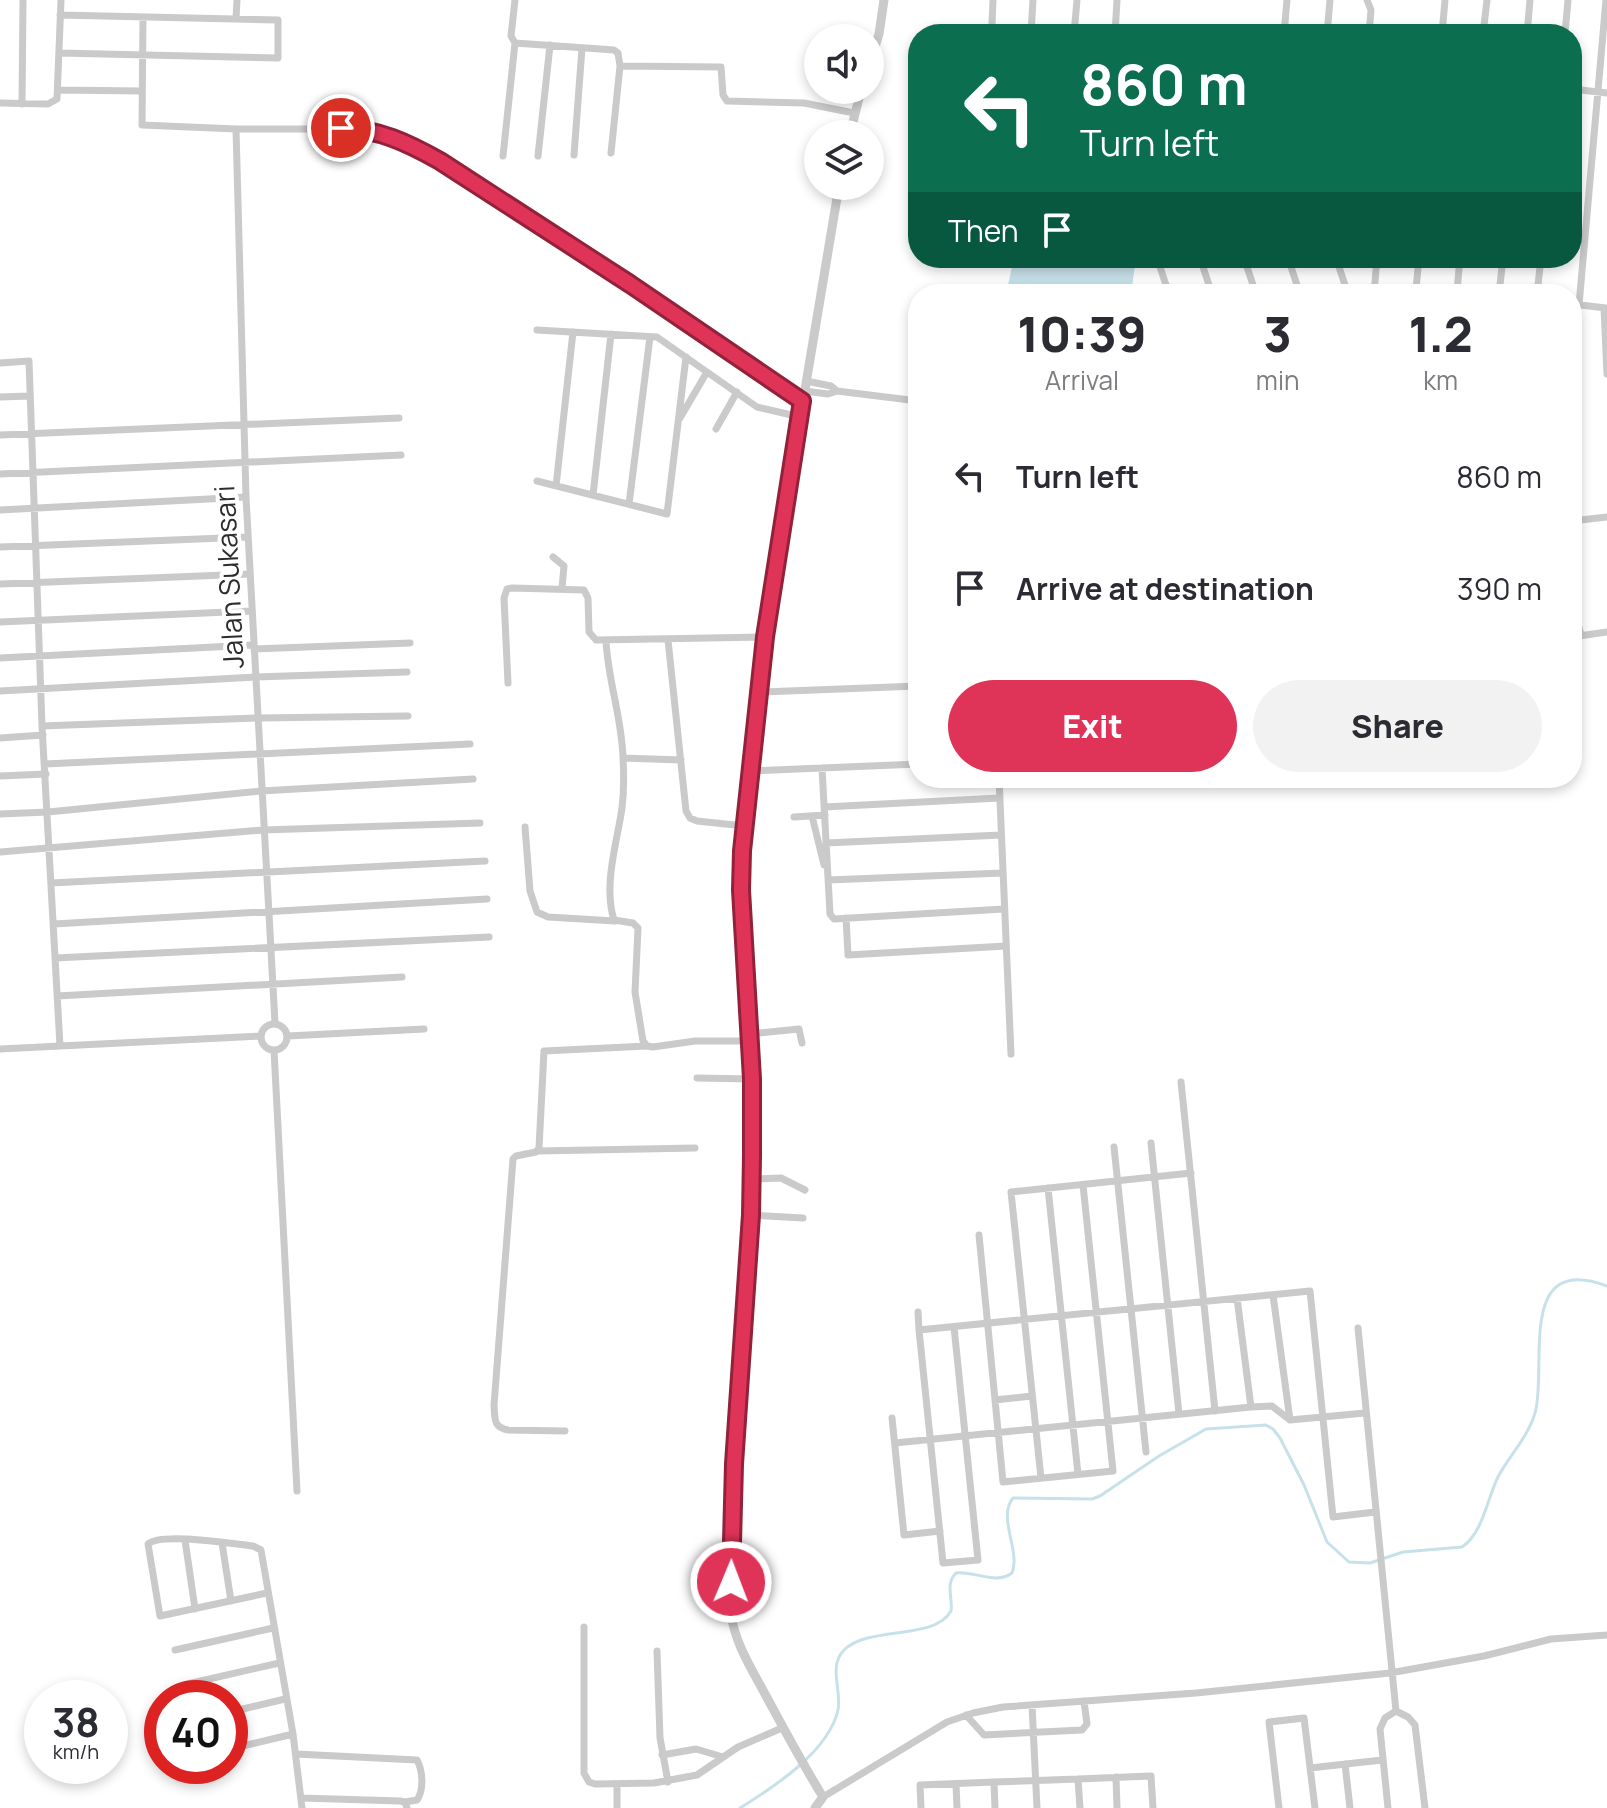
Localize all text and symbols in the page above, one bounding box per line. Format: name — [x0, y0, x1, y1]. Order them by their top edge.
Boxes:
map controls — [804, 24, 884, 200]
button: sound — [804, 24, 884, 104]
text: 860 m — [1080, 45, 1248, 122]
icon: left — [948, 56, 1052, 160]
pin — [307, 94, 375, 162]
icon: arrive — [319, 106, 363, 150]
text: Turn left — [1080, 118, 1219, 167]
button: layers — [804, 120, 884, 200]
icon: arrive — [1035, 208, 1079, 252]
text: Then — [948, 210, 1019, 251]
text: 10:39 — [1017, 301, 1147, 366]
text: 3 — [1263, 301, 1292, 366]
text: 1.2 — [1409, 301, 1473, 366]
text: Arrival — [1045, 362, 1119, 398]
text: min — [1256, 362, 1299, 398]
text: km — [1423, 362, 1458, 398]
icon: left — [948, 454, 992, 498]
text: Turn left — [1016, 456, 1139, 497]
text: 860 m — [1456, 456, 1542, 497]
street label: Jalan Sukasari — [204, 485, 252, 669]
icon: arrive — [948, 566, 992, 610]
text: Arrive at destination — [1016, 568, 1314, 609]
text: 390 m — [1457, 568, 1542, 609]
button: Exit — [948, 680, 1237, 772]
button: Share — [1253, 680, 1542, 772]
position arrow — [689, 1540, 773, 1624]
speed limit sign: 40 — [144, 1680, 248, 1784]
text: 38 — [52, 1694, 100, 1749]
text: km/h — [53, 1738, 99, 1765]

